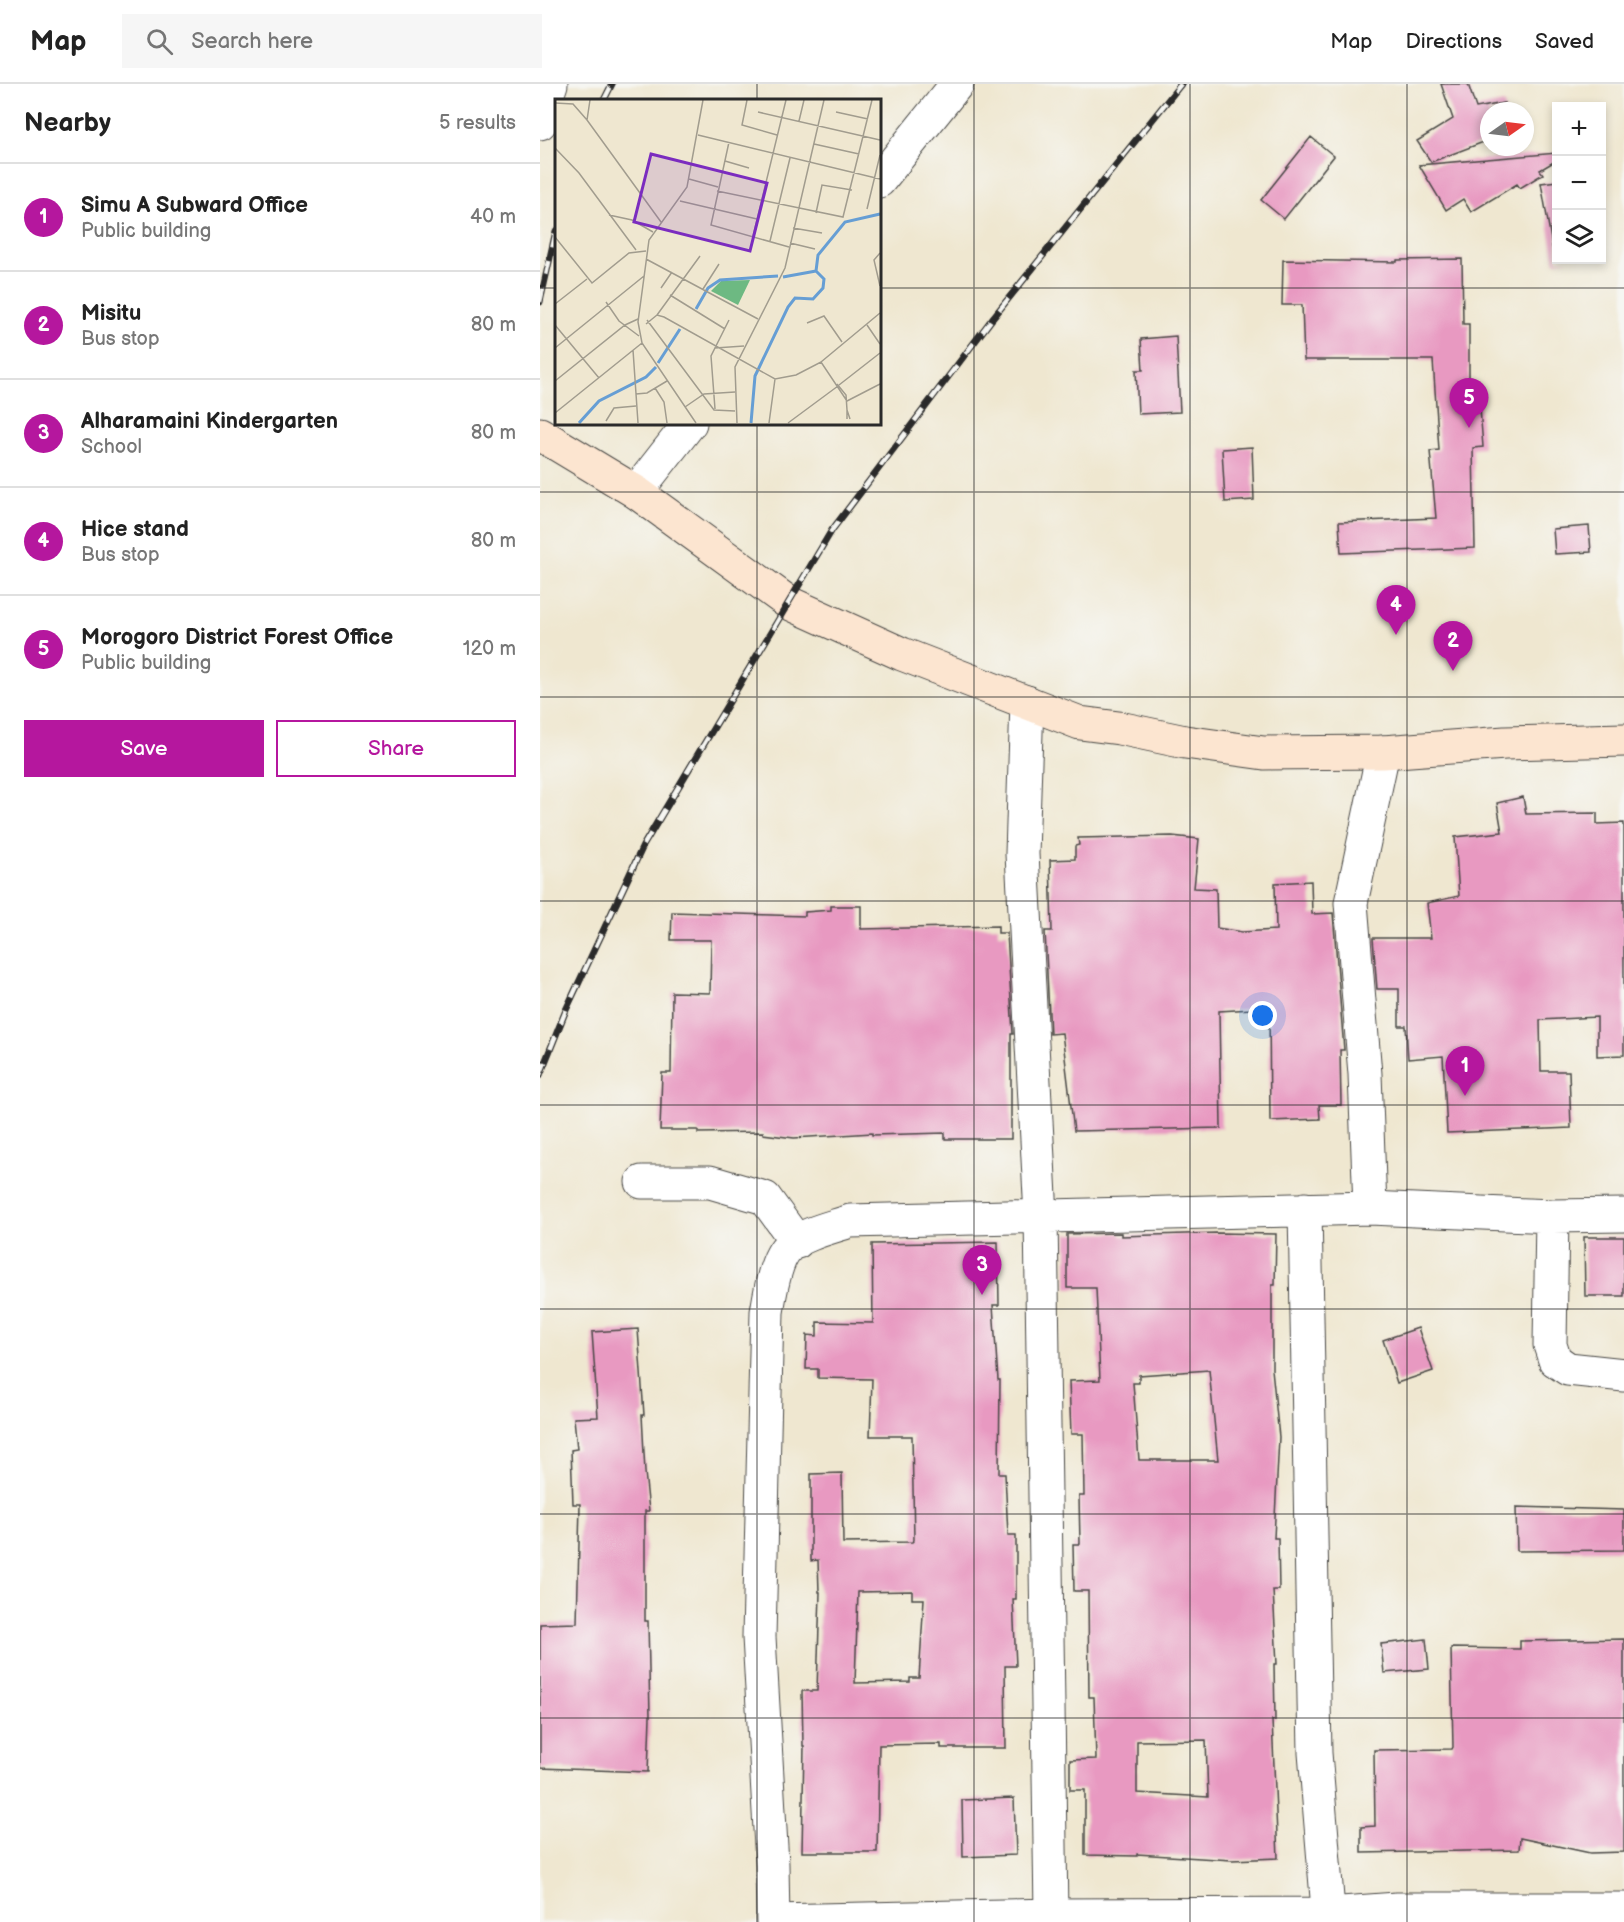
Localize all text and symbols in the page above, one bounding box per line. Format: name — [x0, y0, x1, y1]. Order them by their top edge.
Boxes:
search box — [122, 14, 542, 68]
text: Map — [30, 25, 86, 58]
icon: search — [143, 25, 176, 58]
text: Search here — [191, 28, 313, 55]
text: Map — [1330, 29, 1373, 54]
text: Directions — [1406, 29, 1502, 54]
text: Saved — [1535, 29, 1594, 54]
inset map — [555, 99, 880, 424]
north arrow — [1480, 102, 1534, 156]
map controls — [1552, 102, 1606, 264]
button: + — [1552, 102, 1606, 156]
text: Nearby — [24, 108, 111, 139]
text: 5 results — [439, 111, 516, 135]
button: − — [1552, 156, 1606, 210]
text: Simu A Subward Office — [81, 192, 308, 219]
text: 1 — [39, 205, 48, 229]
text: 40 m — [470, 205, 516, 229]
button: layers — [1552, 210, 1606, 264]
text: Public building — [81, 219, 211, 243]
text: Misitu — [81, 300, 141, 327]
text: 2 — [38, 313, 49, 337]
text: 80 m — [471, 313, 516, 337]
text: Bus stop — [81, 327, 160, 351]
pin: 5 — [1450, 378, 1488, 428]
text: Alharamaini Kindergarten — [81, 408, 338, 435]
text: 3 — [38, 421, 49, 445]
text: 80 m — [471, 421, 516, 445]
text: School — [81, 435, 142, 459]
text: Hice stand — [81, 516, 189, 543]
text: 4 — [38, 529, 49, 553]
text: 80 m — [471, 529, 516, 553]
text: Bus stop — [81, 543, 160, 567]
pin: 4 — [1376, 586, 1416, 635]
pin: 2 — [1434, 622, 1472, 671]
text: Morogoro District Forest Office — [81, 624, 393, 651]
text: 5 — [38, 637, 49, 661]
text: 120 m — [463, 637, 516, 661]
text: Public building — [81, 651, 211, 675]
button: Save — [24, 720, 264, 777]
button: Share — [276, 720, 516, 777]
your location — [1248, 1001, 1277, 1030]
pin: 1 — [1446, 1046, 1484, 1096]
pin: 3 — [962, 1246, 1002, 1295]

